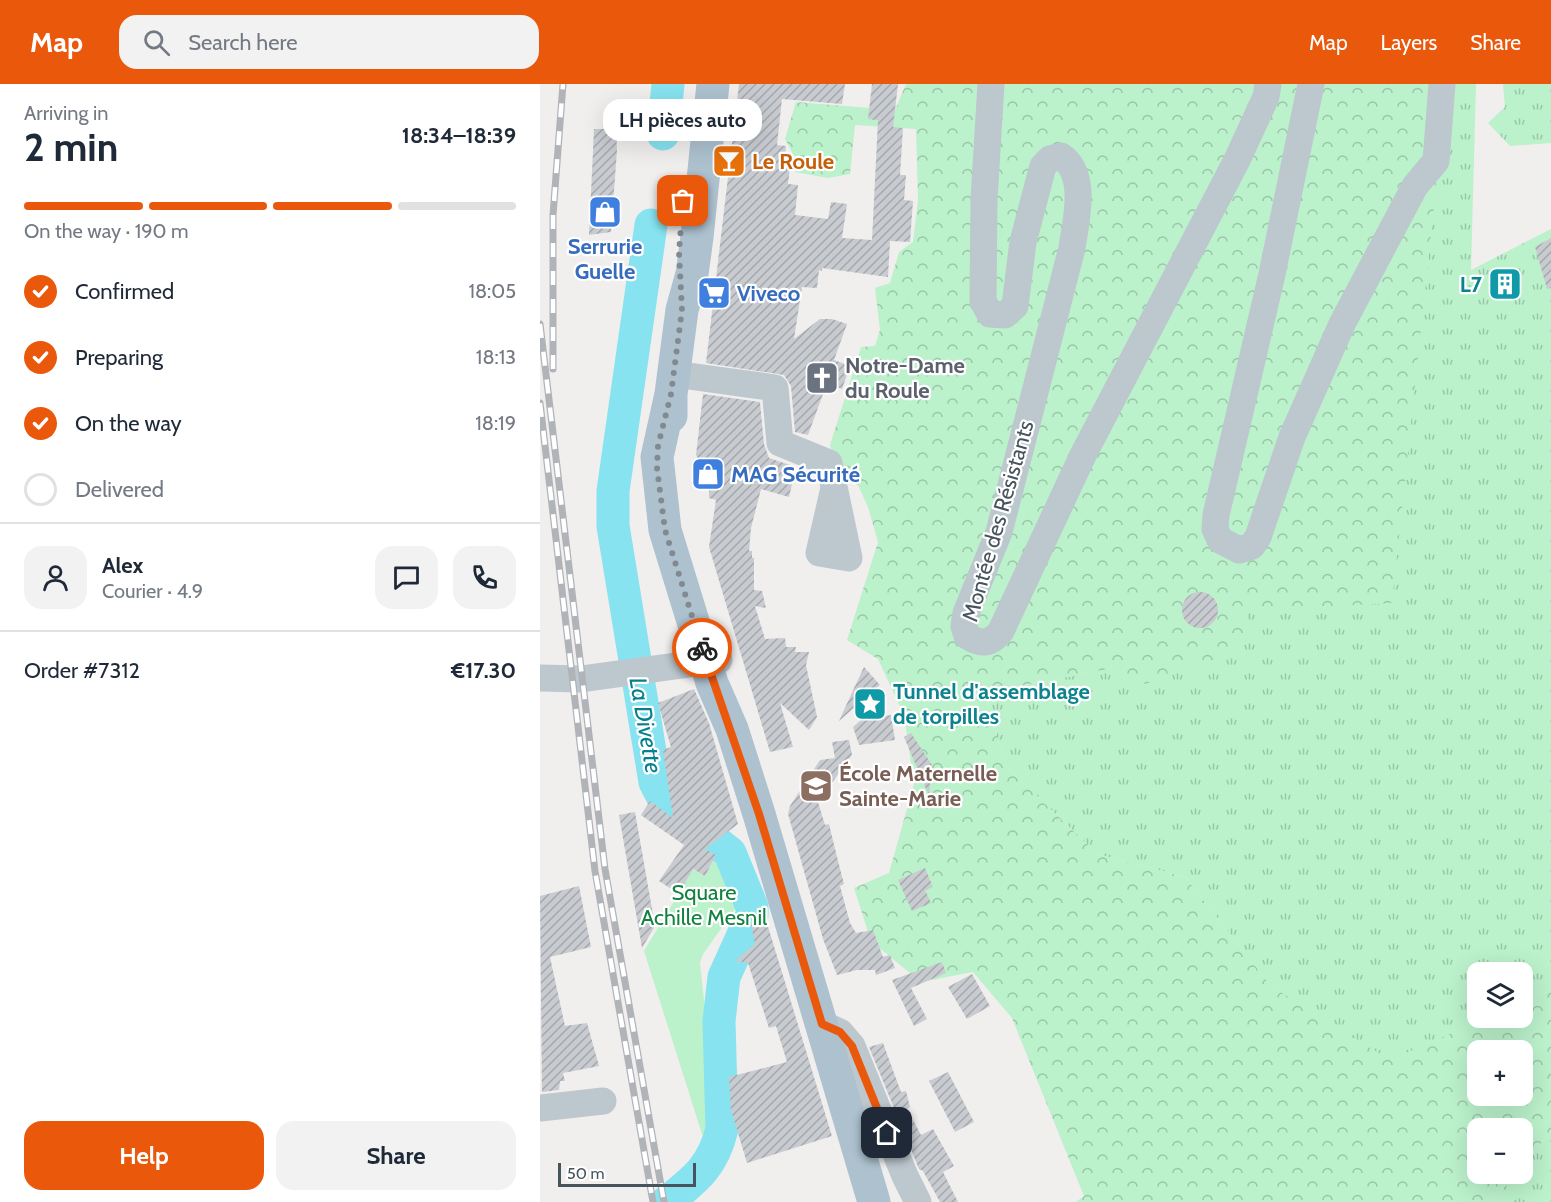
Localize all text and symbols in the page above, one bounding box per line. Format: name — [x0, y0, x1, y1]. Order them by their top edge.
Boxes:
search box — [119, 15, 539, 69]
text: Map — [30, 25, 83, 59]
icon: search — [140, 26, 173, 59]
text: Search here — [188, 29, 297, 56]
text: Map — [1309, 30, 1348, 55]
text: Layers — [1381, 30, 1437, 55]
text: Share — [1470, 30, 1521, 55]
callout: LH pièces auto — [603, 99, 762, 141]
text: Arriving in — [24, 101, 108, 125]
text: LH pièces auto — [619, 108, 746, 132]
text: 18:34–18:39 — [402, 122, 516, 149]
text: 2 min — [24, 123, 118, 171]
bar icon: Le Roule — [711, 143, 747, 179]
place label: Le Roule — [752, 148, 834, 175]
pin — [657, 175, 708, 226]
icon: bag — [666, 184, 699, 217]
shop icon: Serrurie Guelle — [587, 194, 623, 230]
text: On the way · 190 m — [24, 219, 189, 243]
place label: Serrurie Guelle — [568, 233, 642, 285]
building icon: L7 — [1487, 266, 1523, 302]
place label: L7 — [1460, 271, 1483, 298]
icon: check — [24, 275, 57, 308]
supermarket icon: Viveco — [696, 275, 732, 311]
text: Confirmed — [75, 278, 174, 305]
text: 18:05 — [468, 279, 516, 303]
place label: Viveco — [737, 280, 800, 307]
icon: check — [24, 341, 57, 374]
text: Preparing — [75, 344, 163, 371]
text: 18:13 — [476, 345, 516, 369]
place label: Notre-Dame du Roule — [845, 352, 965, 404]
church icon: Notre-Dame du Roule — [804, 360, 840, 396]
icon: check — [24, 407, 57, 440]
text: On the way — [75, 410, 182, 437]
text: 18:19 — [475, 411, 516, 435]
street label: Montée des Résistants — [956, 417, 1040, 625]
shop icon: MAG Sécurité — [690, 456, 726, 492]
place label: MAG Sécurité — [731, 461, 860, 488]
text: Delivered — [75, 476, 164, 503]
button: person — [24, 546, 87, 609]
button: chat — [375, 546, 438, 609]
button: phone — [453, 546, 516, 609]
text: Alex — [102, 552, 143, 579]
text: Courier · 4.9 — [102, 579, 203, 603]
courier — [672, 618, 732, 678]
icon: bike — [686, 632, 719, 665]
text: Order #7312 — [24, 657, 140, 684]
text: €17.30 — [451, 657, 516, 684]
water label: La Divette — [623, 675, 669, 775]
place label: Tunnel d'assemblage de torpilles — [893, 678, 1090, 730]
place icon: Tunnel d'assemblage de torpilles — [852, 686, 888, 722]
place label: École Maternelle Sainte-Marie — [839, 760, 997, 812]
school or university icon: École Maternelle Sainte-Marie — [798, 768, 834, 804]
park label: Square Achille Mesnil — [641, 879, 768, 931]
map controls — [1467, 962, 1533, 1184]
button: layers — [1467, 962, 1533, 1028]
button: + — [1467, 1040, 1533, 1106]
pin — [861, 1107, 912, 1158]
icon: home — [870, 1116, 903, 1149]
button: − — [1467, 1118, 1533, 1184]
button: Help — [24, 1121, 264, 1190]
button: Share — [276, 1121, 516, 1190]
scale bar — [558, 1160, 696, 1188]
text: 50 m — [567, 1164, 604, 1183]

